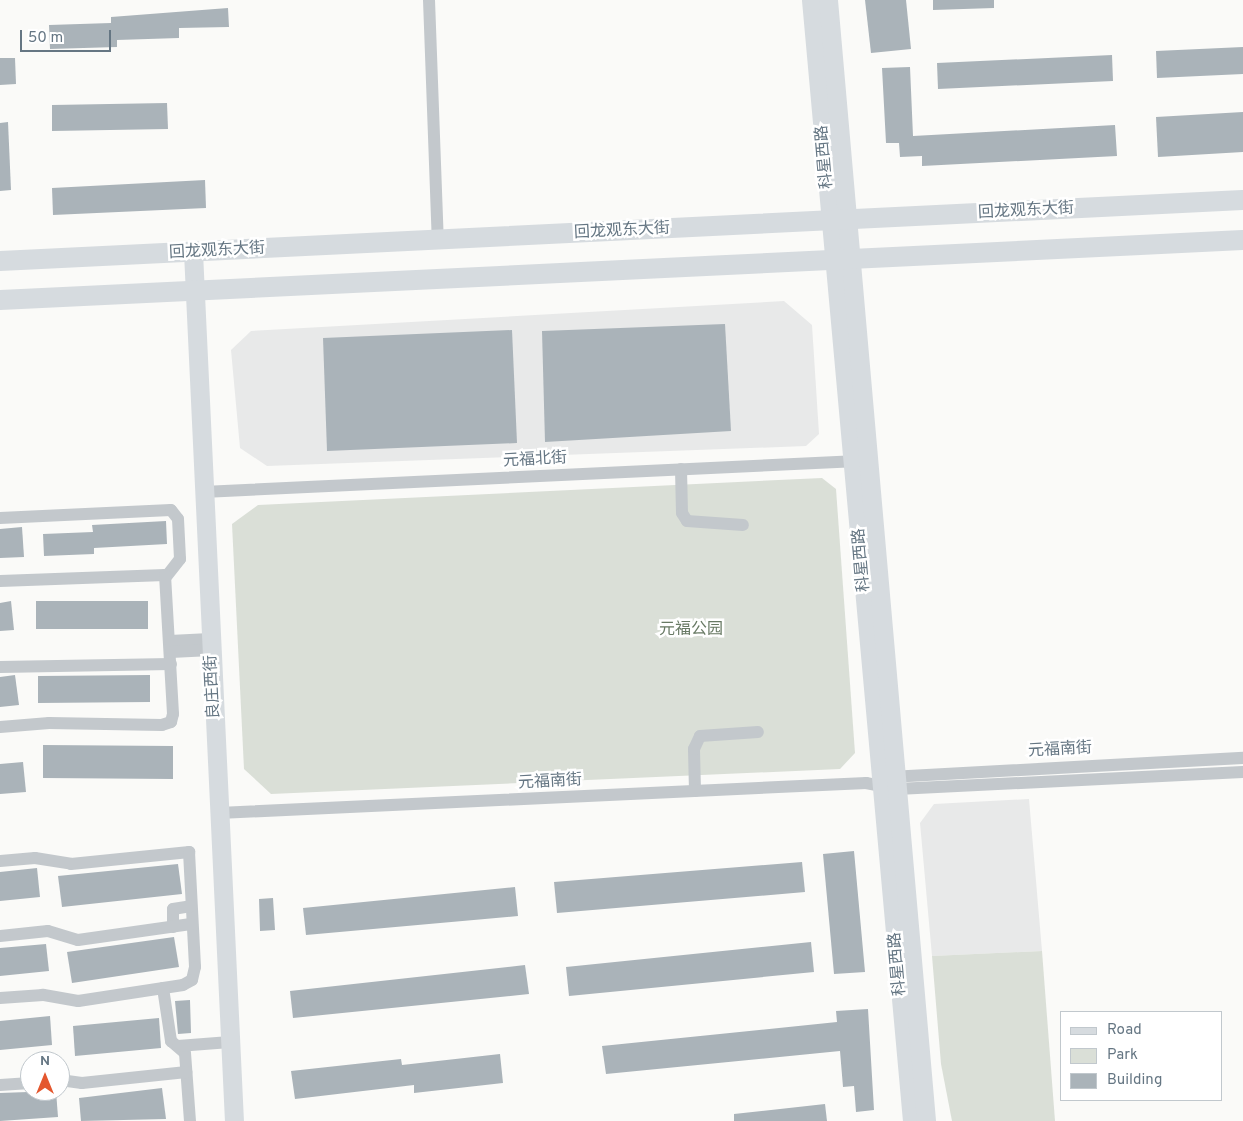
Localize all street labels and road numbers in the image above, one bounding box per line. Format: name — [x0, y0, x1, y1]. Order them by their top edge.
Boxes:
street label: 科星西路 — [813, 124, 837, 190]
street label: 回龙观东大街 — [978, 199, 1074, 223]
street label: 回龙观东大街 — [574, 219, 670, 243]
street label: 回龙观东大街 — [169, 239, 265, 263]
street label: 元福北街 — [503, 449, 567, 471]
street label: 科星西路 — [850, 527, 874, 593]
street label: 良庄西街 — [202, 655, 224, 719]
street label: 元福南街 — [1028, 739, 1092, 761]
street label: 元福南街 — [518, 771, 582, 793]
street label: 科星西路 — [886, 931, 910, 997]

